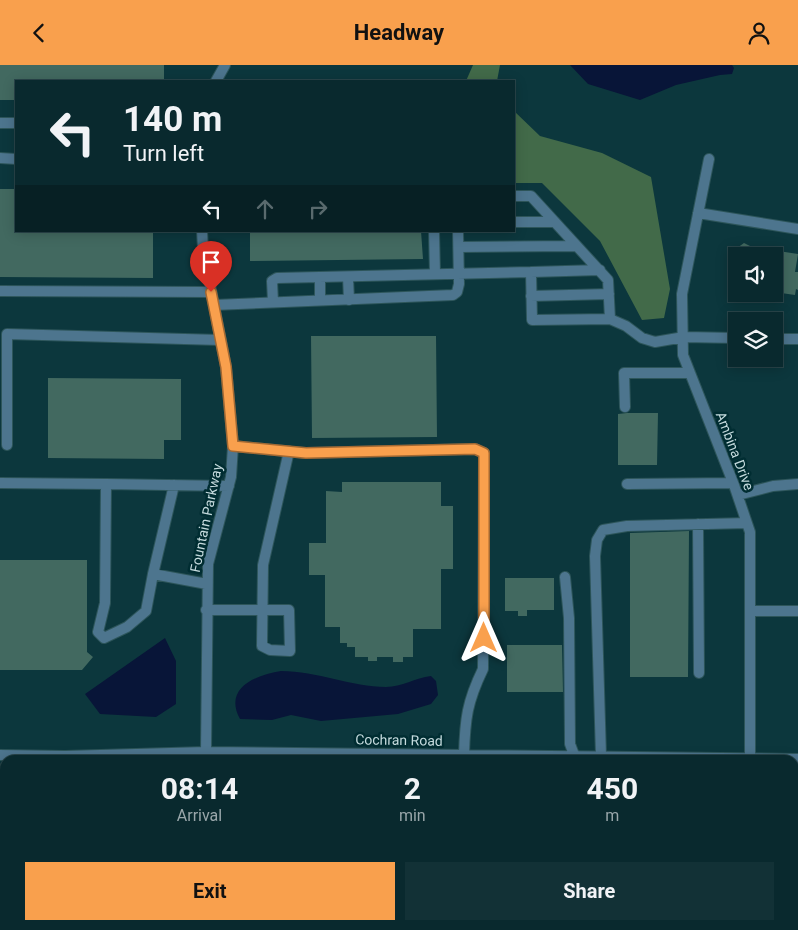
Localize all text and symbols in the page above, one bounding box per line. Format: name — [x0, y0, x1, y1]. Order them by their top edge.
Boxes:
icon: back — [25, 19, 53, 47]
icon: person — [745, 19, 773, 47]
text: Headway — [354, 20, 444, 45]
text: 140 m — [123, 99, 222, 140]
icon: left — [40, 100, 105, 165]
text: Turn left — [123, 141, 204, 166]
icon: left — [198, 195, 226, 223]
icon: ahead — [251, 195, 279, 223]
icon: right — [304, 195, 332, 223]
pin — [190, 241, 232, 292]
map controls — [728, 247, 783, 367]
button: sound — [728, 247, 783, 302]
icon: arrive — [197, 248, 225, 276]
button: layers — [728, 312, 783, 367]
street label: Ambina Drive — [713, 409, 757, 493]
street label: Fountain Parkway — [187, 462, 225, 574]
position arrow — [457, 611, 509, 663]
street label: Cochran Road — [355, 731, 443, 749]
text: 08:14 — [161, 771, 238, 806]
text: 2 — [404, 771, 421, 806]
text: 450 — [587, 771, 638, 806]
text: Arrival — [177, 806, 222, 825]
text: min — [399, 806, 426, 825]
text: m — [605, 806, 619, 825]
button: Exit — [25, 862, 395, 920]
button: Share — [405, 862, 774, 920]

